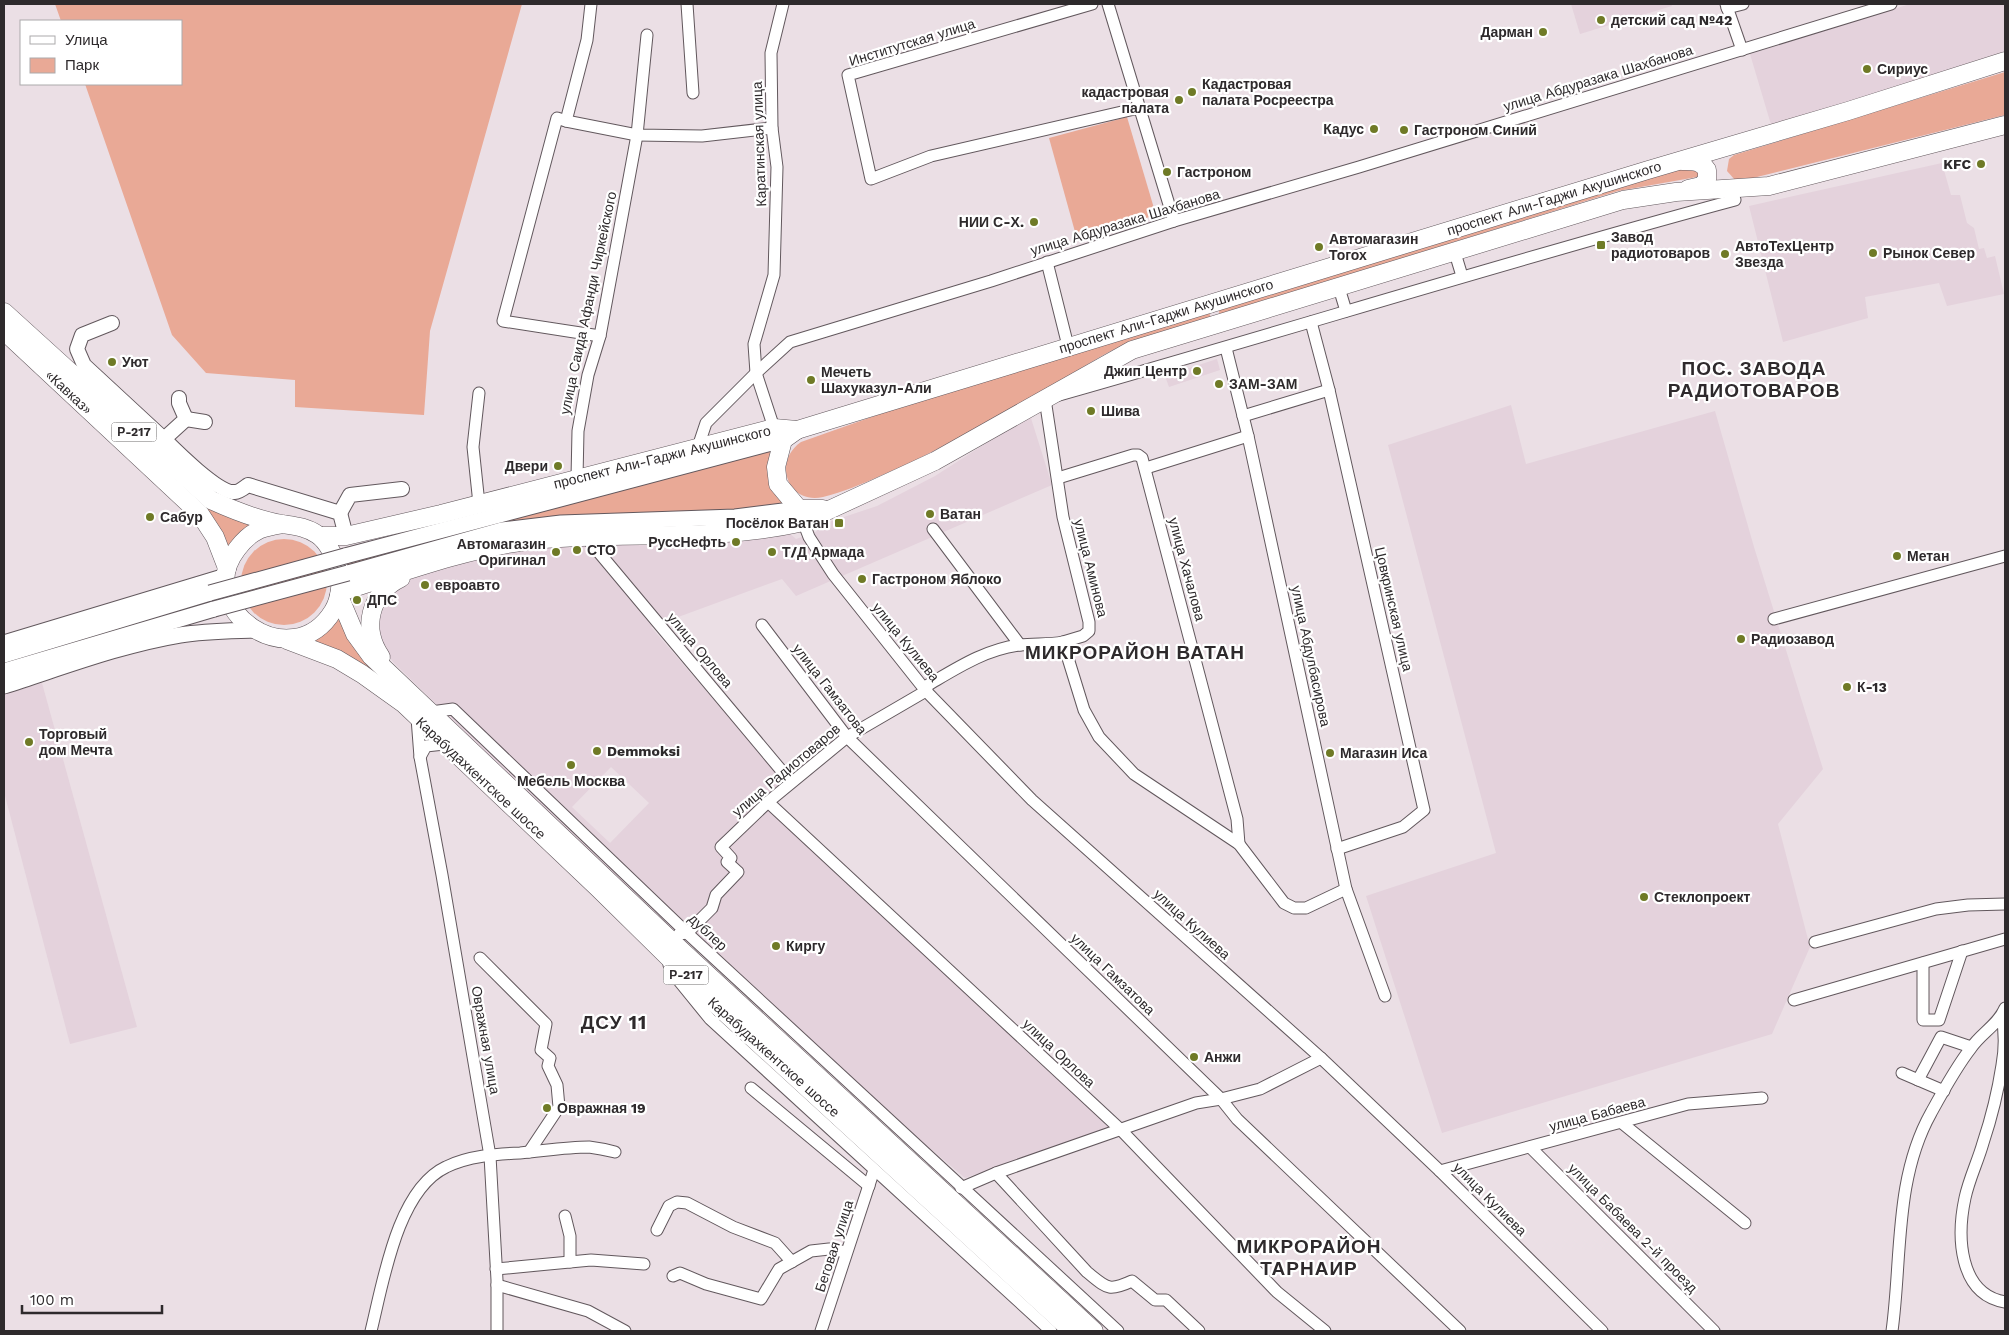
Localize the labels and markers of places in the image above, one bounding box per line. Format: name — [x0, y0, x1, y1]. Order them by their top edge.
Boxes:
place label: детский сад №42 — [1611, 12, 1732, 28]
marker: детский сад №42 — [1595, 14, 1607, 26]
place label: Дарман — [1480, 24, 1533, 40]
marker: Дарман — [1537, 26, 1549, 38]
place label: Сириус — [1877, 61, 1928, 77]
marker: Сириус — [1861, 63, 1873, 75]
place label: Кадастровая палата Росреестра — [1202, 76, 1334, 108]
place label: кадастровая палата — [1081, 84, 1169, 116]
marker: Кадастровая палата Росреестра — [1186, 86, 1198, 98]
marker: кадастровая палата — [1173, 94, 1185, 106]
place label: Кадус — [1323, 121, 1364, 137]
place label: Гастроном Синий — [1414, 122, 1537, 138]
marker: Кадус — [1368, 123, 1380, 135]
marker: Гастроном Синий — [1398, 124, 1410, 136]
place label: KFC — [1943, 156, 1971, 172]
marker: KFC — [1975, 158, 1987, 170]
place label: Гастроном — [1177, 164, 1251, 180]
marker: Гастроном — [1161, 166, 1173, 178]
place label: НИИ С-Х. — [959, 214, 1024, 230]
marker: НИИ С-Х. — [1028, 216, 1040, 228]
place label: Завод радиотоваров — [1611, 229, 1711, 261]
place label: Автомагазин Тогох — [1329, 231, 1418, 263]
place label: АвтоТехЦентр Звезда — [1735, 238, 1834, 270]
marker: Завод радиотоваров — [1595, 239, 1607, 251]
marker: Автомагазин Тогох — [1313, 241, 1325, 253]
place label: Рынок Север — [1883, 245, 1975, 261]
marker: Рынок Север — [1867, 247, 1879, 259]
marker: АвтоТехЦентр Звезда — [1719, 248, 1731, 260]
place label: Уют — [122, 354, 149, 370]
marker: Уют — [106, 356, 118, 368]
place label: Джип Центр — [1104, 363, 1187, 379]
place label: Мечеть Шахуказул-Али — [821, 364, 932, 396]
marker: Джип Центр — [1191, 365, 1203, 377]
marker: Мечеть Шахуказул-Али — [805, 374, 817, 386]
place label: ЗАМ-ЗАМ — [1229, 376, 1297, 392]
marker: ЗАМ-ЗАМ — [1213, 378, 1225, 390]
place label: Шива — [1101, 403, 1140, 419]
marker: Шива — [1085, 405, 1097, 417]
place label: Двери — [505, 458, 548, 474]
marker: Двери — [552, 460, 564, 472]
place label: Ватан — [940, 506, 981, 522]
marker: Ватан — [924, 508, 936, 520]
place label: Сабур — [160, 509, 203, 525]
marker: Сабур — [144, 511, 156, 523]
place label: Посёлок Ватан — [726, 515, 829, 531]
marker: Посёлок Ватан — [833, 517, 845, 529]
place label: РуссНефть — [648, 534, 726, 550]
place label: Автомагазин Оригинал — [457, 536, 546, 568]
marker: РуссНефть — [730, 536, 742, 548]
place label: СТО — [587, 542, 616, 558]
marker: СТО — [571, 544, 583, 556]
place label: Т/Д Армада — [782, 544, 864, 560]
marker: Автомагазин Оригинал — [550, 546, 562, 558]
marker: Т/Д Армада — [766, 546, 778, 558]
place label: Метан — [1907, 548, 1949, 564]
marker: Метан — [1891, 550, 1903, 562]
place label: Гастроном Яблоко — [872, 571, 1001, 587]
marker: Гастроном Яблоко — [856, 573, 868, 585]
place label: евроавто — [435, 577, 500, 593]
marker: евроавто — [419, 579, 431, 591]
place label: ДПС — [367, 592, 397, 608]
marker: ДПС — [351, 594, 363, 606]
place label: Радиозавод — [1751, 631, 1834, 647]
marker: Радиозавод — [1735, 633, 1747, 645]
place label: К-13 — [1857, 679, 1887, 695]
marker: К-13 — [1841, 681, 1853, 693]
place label: Торговый дом Мечта — [39, 726, 113, 758]
marker: Торговый дом Мечта — [23, 736, 35, 748]
place label: Demmoksi — [607, 743, 680, 759]
marker: Demmoksi — [591, 745, 603, 757]
place label: Магазин Иса — [1340, 745, 1427, 761]
marker: Магазин Иса — [1324, 747, 1336, 759]
marker: Мебель Москва — [565, 759, 577, 771]
place label: Мебель Москва — [517, 773, 625, 789]
place label: Стеклопроект — [1654, 889, 1751, 905]
marker: Стеклопроект — [1638, 891, 1650, 903]
place label: Киргу — [786, 938, 826, 954]
marker: Киргу — [770, 940, 782, 952]
place label: Анжи — [1204, 1049, 1241, 1065]
marker: Анжи — [1188, 1051, 1200, 1063]
place label: Овражная 19 — [557, 1100, 646, 1116]
marker: Овражная 19 — [541, 1102, 553, 1114]

